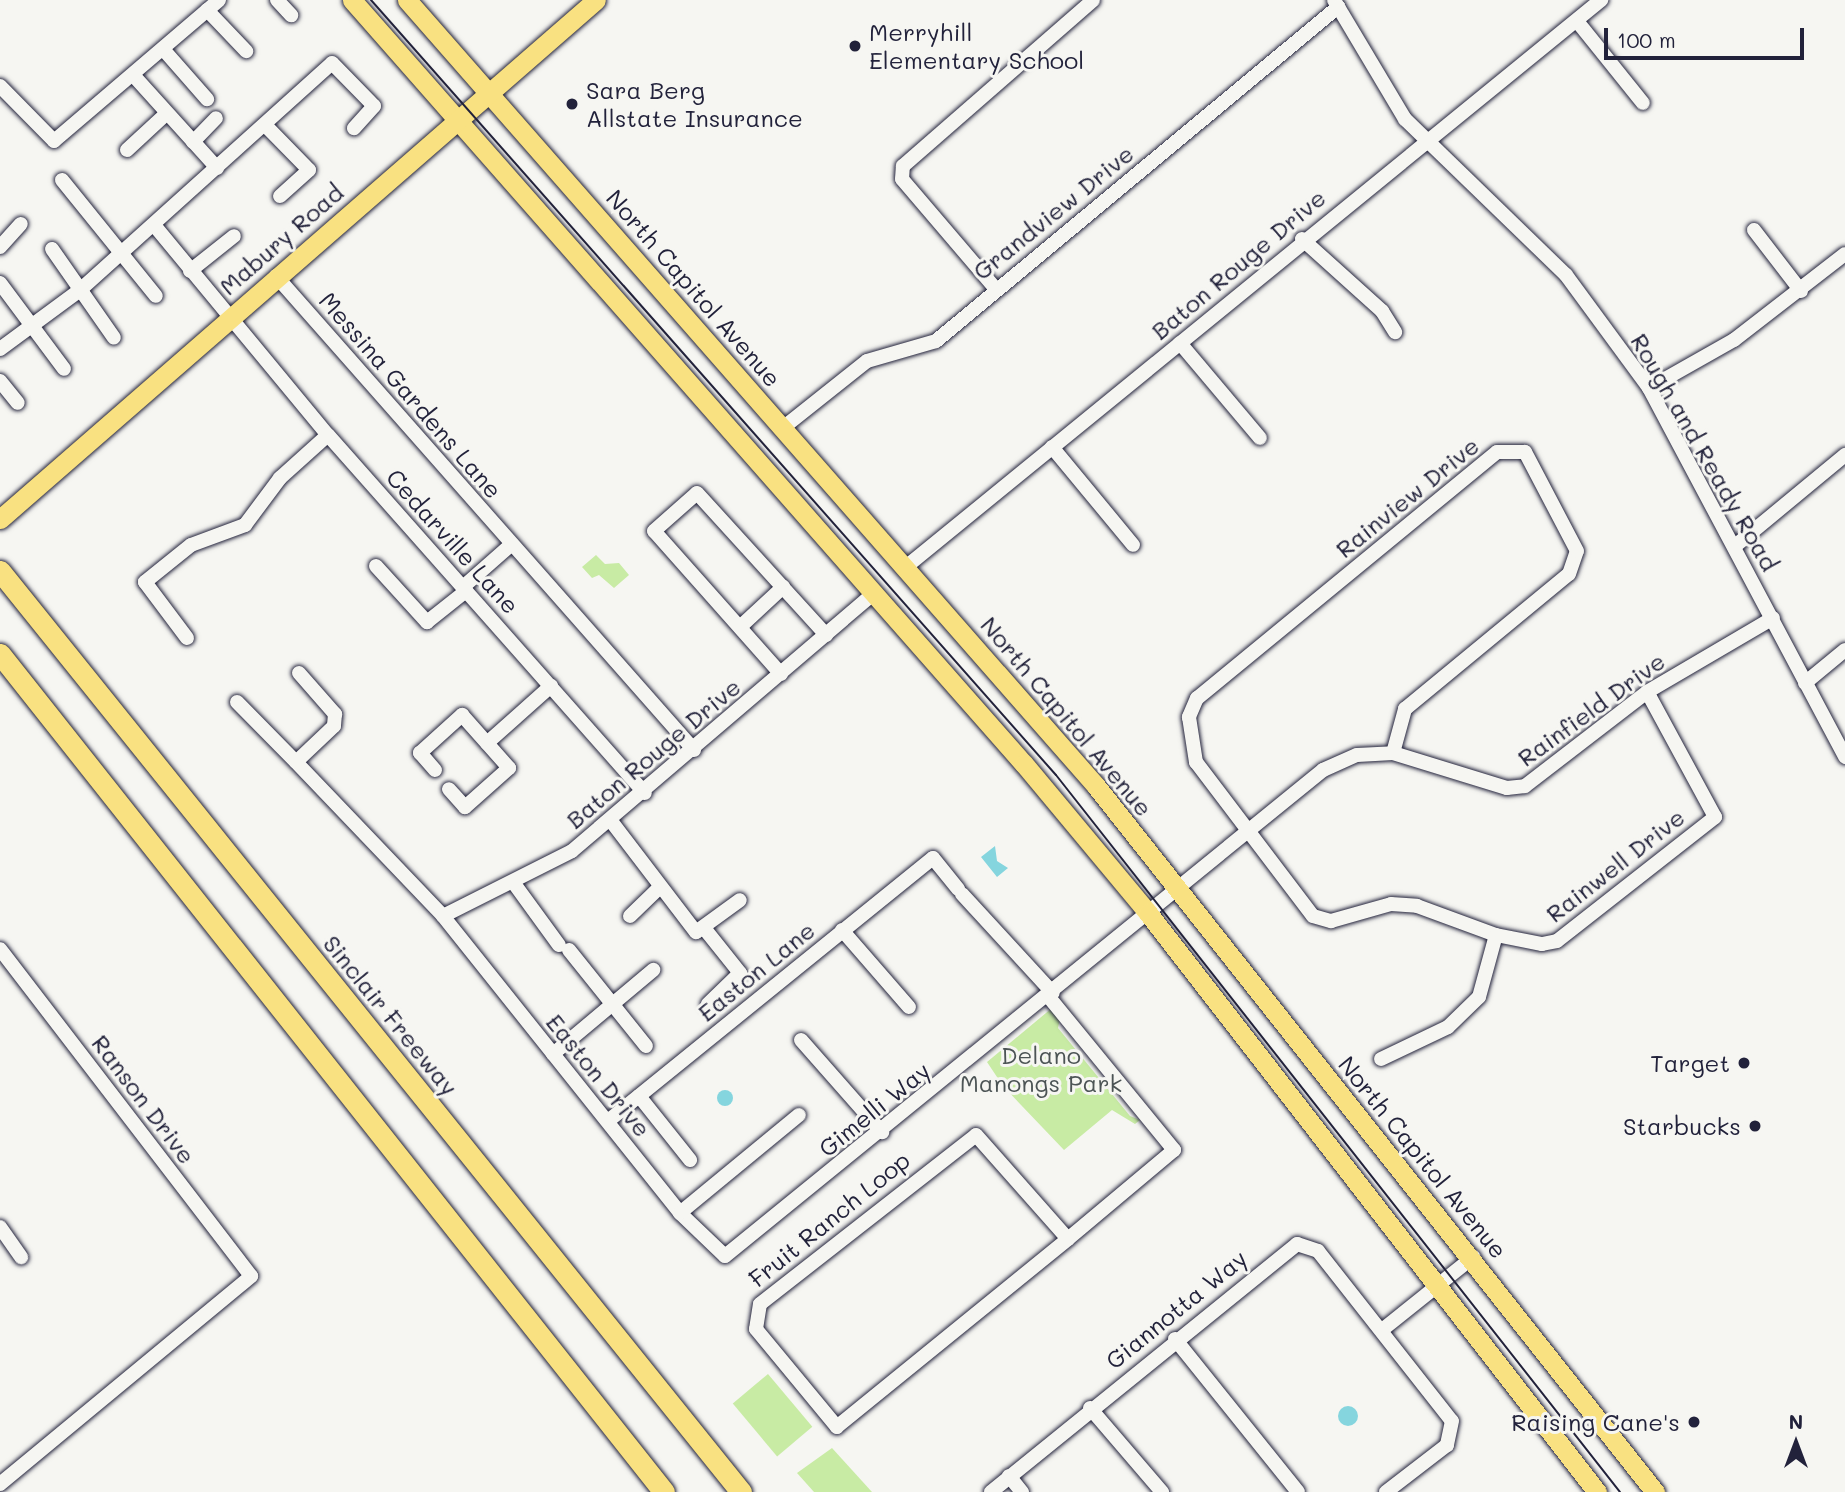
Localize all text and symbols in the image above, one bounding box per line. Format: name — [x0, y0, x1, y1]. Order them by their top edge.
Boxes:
scale bar — [1607, 14, 1806, 58]
place label: Merryhill Elementary School — [869, 18, 1084, 74]
text: 100 m — [1617, 26, 1676, 53]
marker: Merryhill Elementary School — [847, 38, 863, 54]
place label: Sara Berg Allstate Insurance — [586, 76, 803, 132]
marker: Sara Berg Allstate Insurance — [564, 96, 580, 112]
street label: Grandview Drive — [967, 139, 1139, 285]
street label: Mabury Road — [213, 177, 349, 301]
street label: Baton Rouge Drive — [1145, 183, 1331, 345]
street label: North Capitol Avenue — [601, 184, 787, 392]
street label: Messina Gardens Lane — [314, 286, 508, 504]
street label: Rough and Ready Road — [1625, 328, 1785, 576]
street label: Rainview Drive — [1330, 431, 1484, 563]
street label: Cedarville Lane — [381, 463, 525, 619]
street label: North Capitol Avenue — [975, 610, 1159, 822]
street label: Rainfield Drive — [1512, 646, 1670, 772]
street label: Baton Rouge Drive — [560, 672, 746, 834]
street label: Rainwell Drive — [1540, 802, 1690, 928]
street label: Easton Lane — [692, 915, 820, 1027]
street label: Sinclair Freeway — [318, 929, 464, 1101]
street label: Easton Drive — [541, 1008, 657, 1142]
street label: Ranson Drive — [86, 1029, 202, 1169]
park label: Delano Manongs Park — [960, 1041, 1122, 1097]
place label: Target — [1650, 1049, 1730, 1077]
street label: North Capitol Avenue — [1333, 1050, 1513, 1264]
street label: Gimelli Way — [813, 1055, 935, 1163]
marker: Target — [1736, 1055, 1752, 1071]
place label: Starbucks — [1623, 1112, 1741, 1140]
marker: Starbucks — [1747, 1118, 1763, 1134]
street label: Fruit Ranch Loop — [743, 1145, 915, 1293]
street label: Giannotta Way — [1100, 1243, 1252, 1375]
place label: Raising Cane's — [1511, 1408, 1680, 1436]
north arrow — [1761, 1408, 1831, 1478]
text: N — [1789, 1409, 1803, 1434]
marker: Raising Cane's — [1686, 1414, 1702, 1430]

